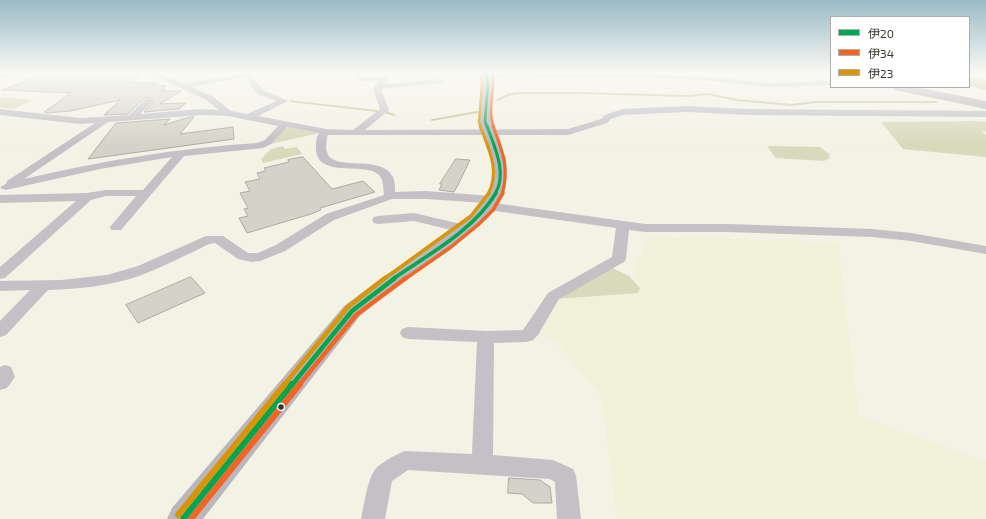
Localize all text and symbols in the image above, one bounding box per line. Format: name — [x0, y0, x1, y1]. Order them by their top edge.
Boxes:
legend — [830, 16, 970, 88]
text: 伊20 — [868, 26, 894, 40]
text: 伊34 — [868, 46, 894, 60]
text: 伊23 — [868, 66, 893, 80]
unlabelled marker — [276, 402, 286, 412]

